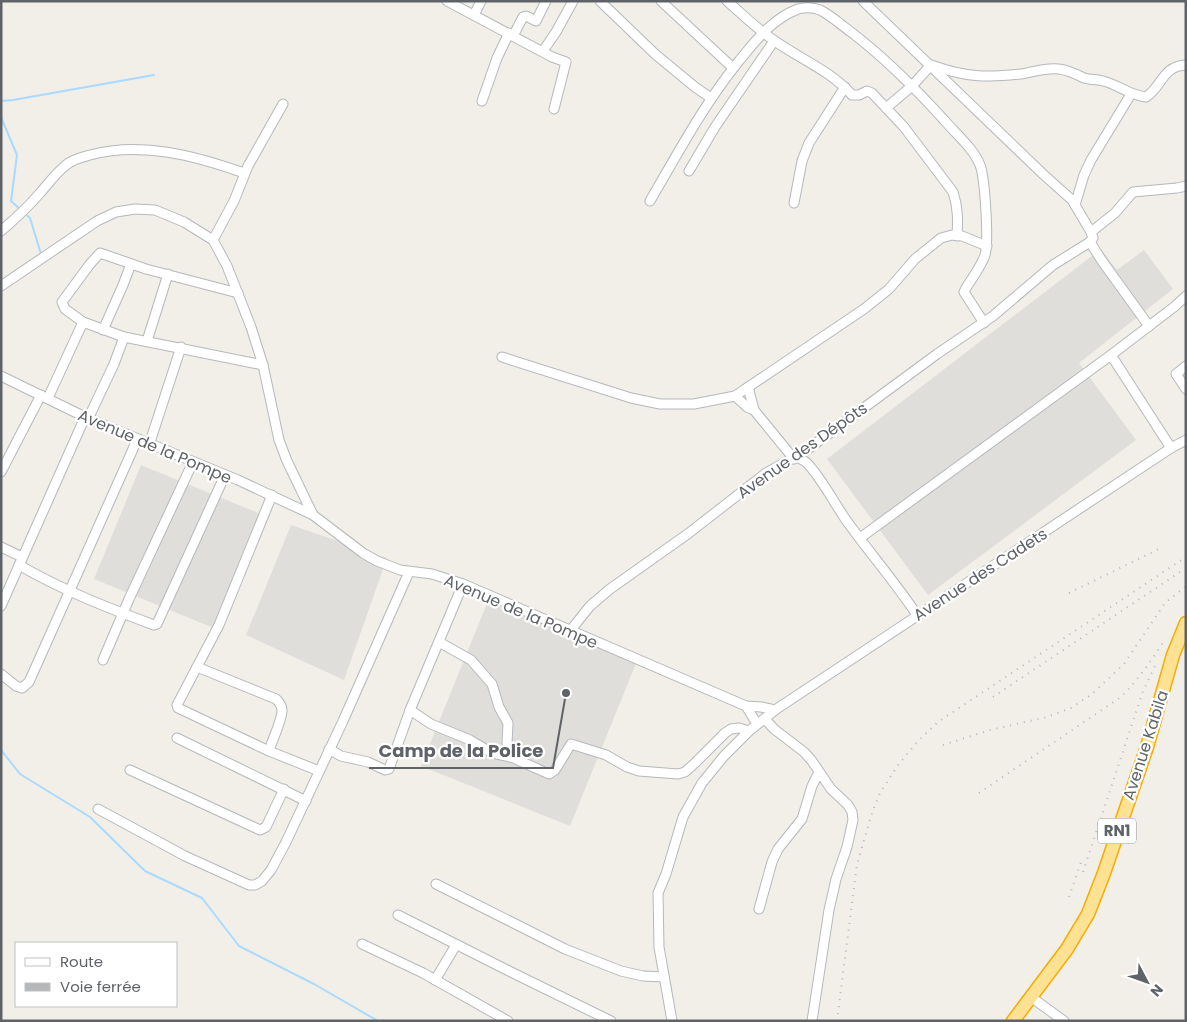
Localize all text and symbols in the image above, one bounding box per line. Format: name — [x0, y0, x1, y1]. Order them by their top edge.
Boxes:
street label: Avenue des Dépôts — [733, 397, 872, 504]
street label: Avenue de la Pompe — [74, 404, 235, 489]
street label: Avenue des Cadets — [909, 522, 1052, 626]
street label: Avenue de la Pompe — [440, 569, 601, 654]
street label: Avenue Kabila — [1117, 687, 1174, 803]
callout: Camp de la Police — [369, 735, 553, 768]
text: Camp de la Police — [379, 738, 543, 763]
road number: RN1 — [1098, 818, 1136, 844]
legend — [15, 942, 178, 1007]
text: Route — [60, 951, 103, 972]
north arrow — [1122, 957, 1172, 1007]
text: Voie ferrée — [60, 976, 141, 997]
text: N — [1146, 980, 1168, 1001]

